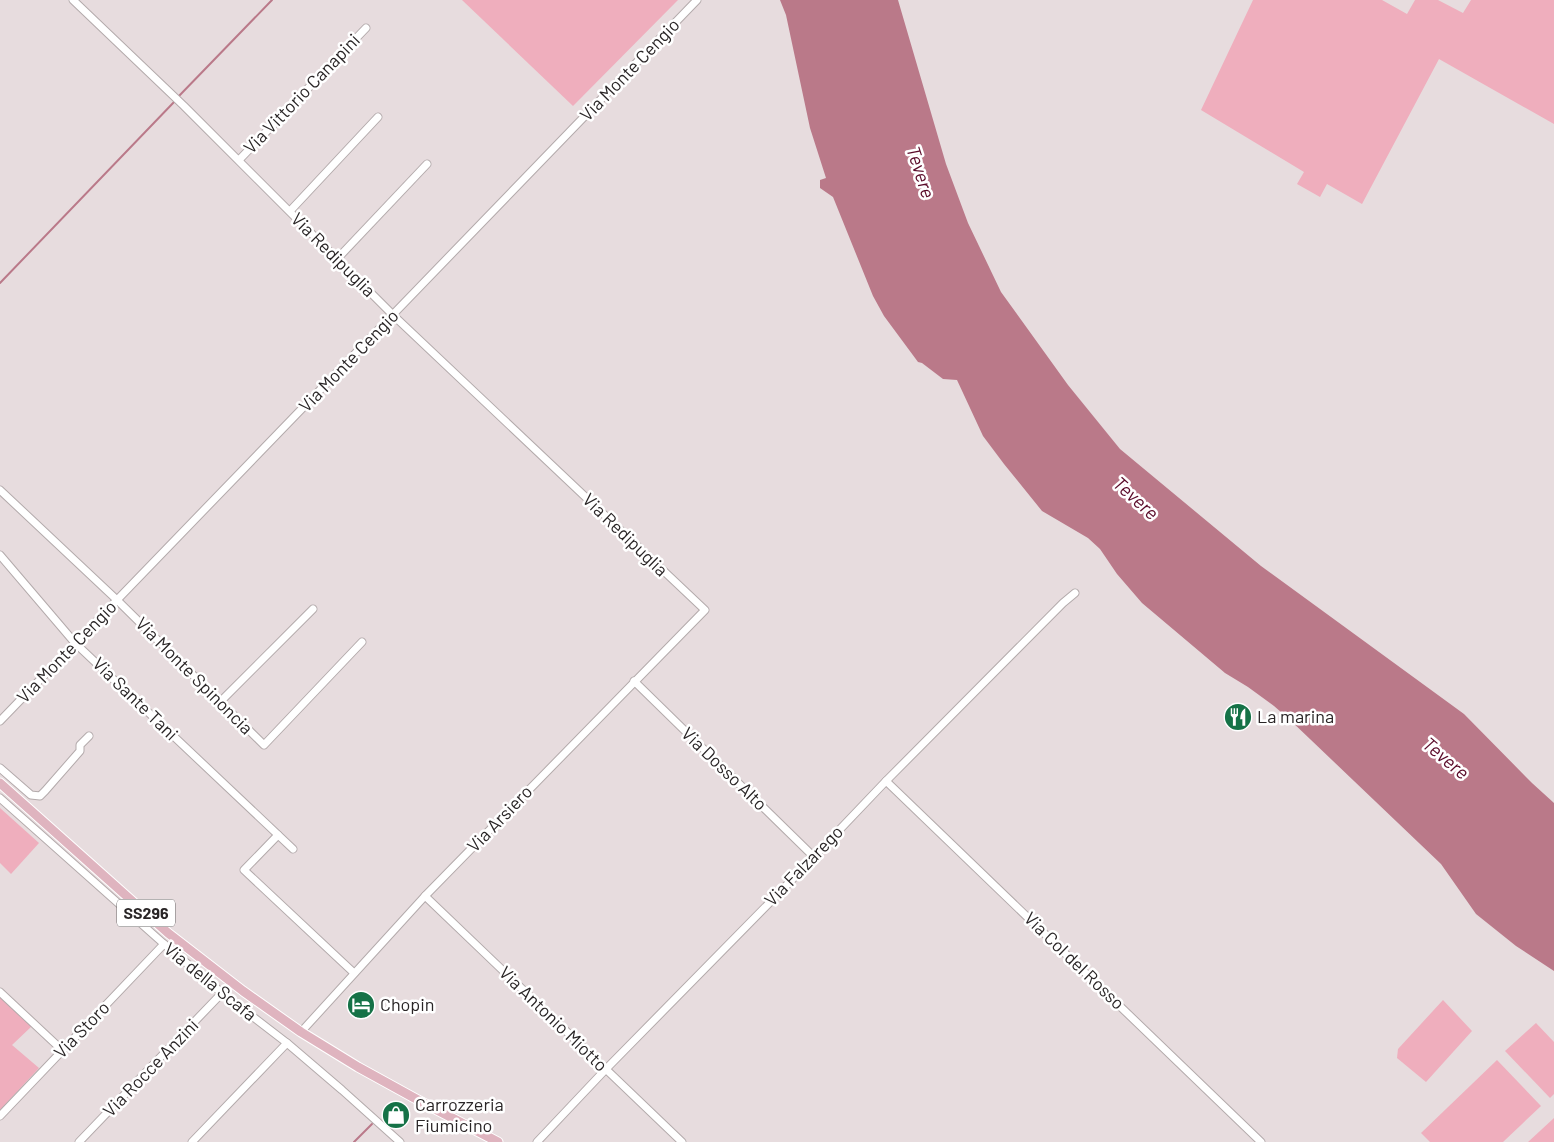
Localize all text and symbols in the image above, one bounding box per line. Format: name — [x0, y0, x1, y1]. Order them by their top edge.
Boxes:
street label: Via Monte Cengio — [575, 13, 684, 125]
street label: Via Vittorio Canapini — [238, 29, 364, 158]
water label: Tevere — [902, 143, 941, 201]
street label: Via Redipuglia — [287, 208, 380, 301]
street label: Via Monte Cengio — [294, 304, 403, 416]
water label: Tevere — [1109, 471, 1164, 524]
street label: Via Redipuglia — [578, 488, 673, 580]
street label: Via Monte Cengio — [12, 595, 121, 707]
street label: Via Monte Spinoncia — [131, 612, 258, 739]
street label: Via Sante Tani — [88, 652, 183, 745]
restaurant icon: La marina — [1223, 702, 1253, 732]
place label: La marina — [1257, 705, 1334, 727]
street label: Via Dosso Alto — [677, 722, 772, 815]
water label: Tevere — [1418, 732, 1474, 784]
street label: Via Arsiero — [462, 780, 537, 856]
street label: Via Falzarego — [759, 820, 847, 910]
road number: SS296 — [117, 900, 175, 926]
street label: Via Col del Rosso — [1020, 907, 1130, 1014]
street label: Via della Scafa — [160, 937, 261, 1025]
street label: Via Antonio Miotto — [495, 961, 612, 1076]
hotel icon: Chopin — [346, 990, 376, 1020]
place label: Chopin — [380, 993, 435, 1015]
street label: Via Storo — [49, 996, 114, 1062]
street label: Via Rocce Anzini — [98, 1014, 203, 1121]
place label: Carrozzeria Fiumicino — [415, 1093, 504, 1136]
shop icon: Carrozzeria Fiumicino — [381, 1100, 411, 1130]

